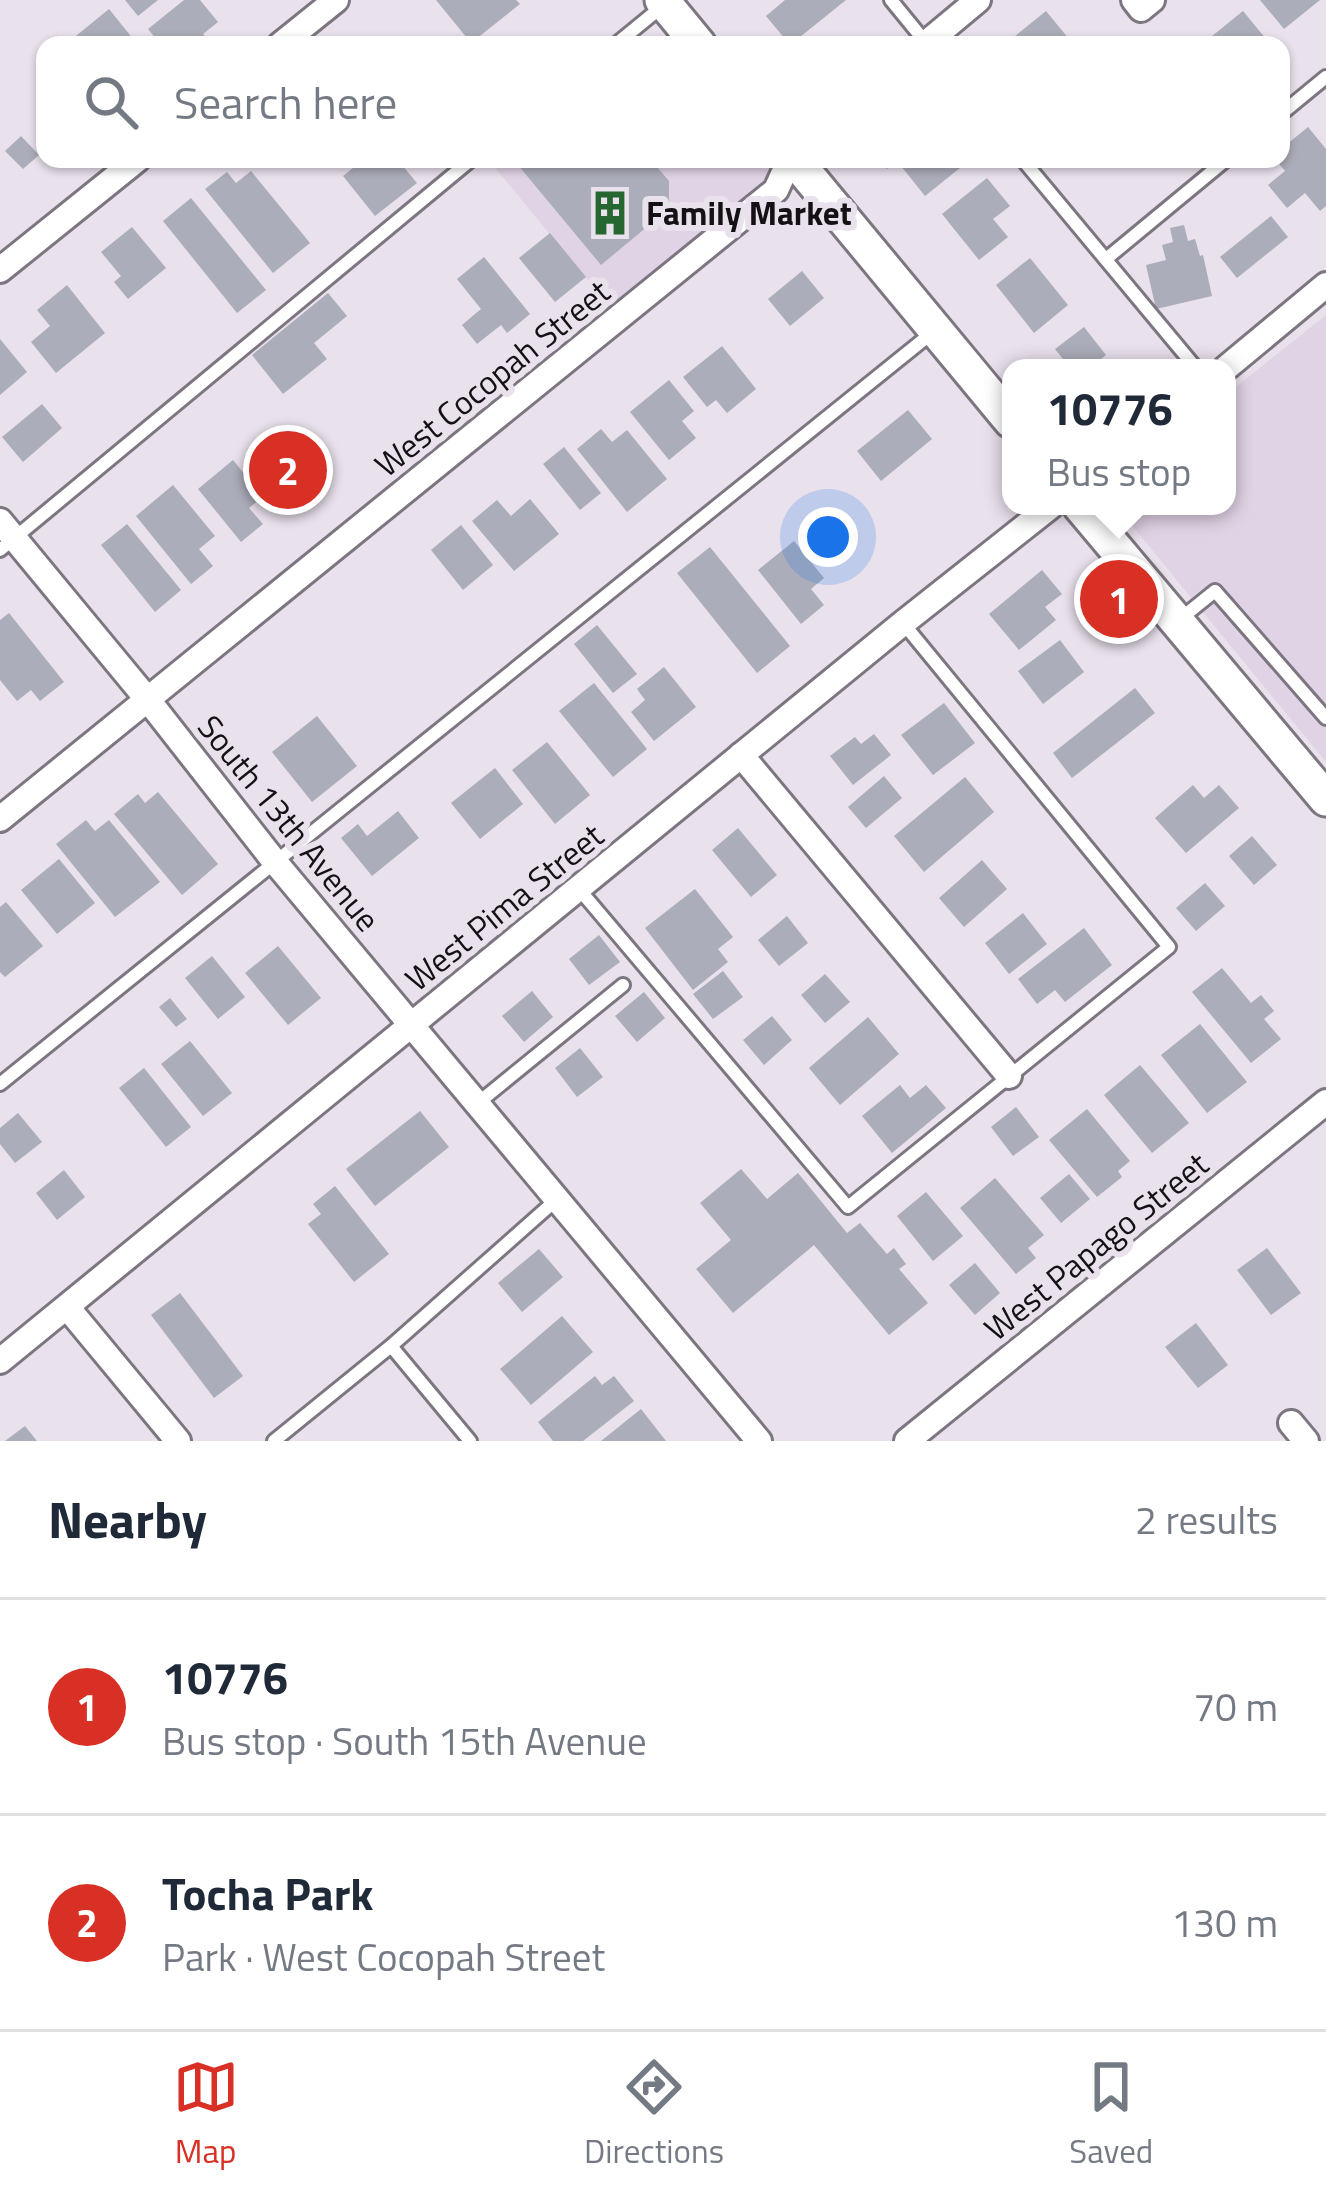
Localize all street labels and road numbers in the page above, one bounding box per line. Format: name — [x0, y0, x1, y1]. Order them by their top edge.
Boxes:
street label: West Cocopah Street — [364, 267, 621, 489]
street label: South 13th Avenue — [186, 704, 392, 942]
street label: West Pima Street — [394, 811, 614, 1003]
street label: West Papago Street — [973, 1139, 1219, 1352]

